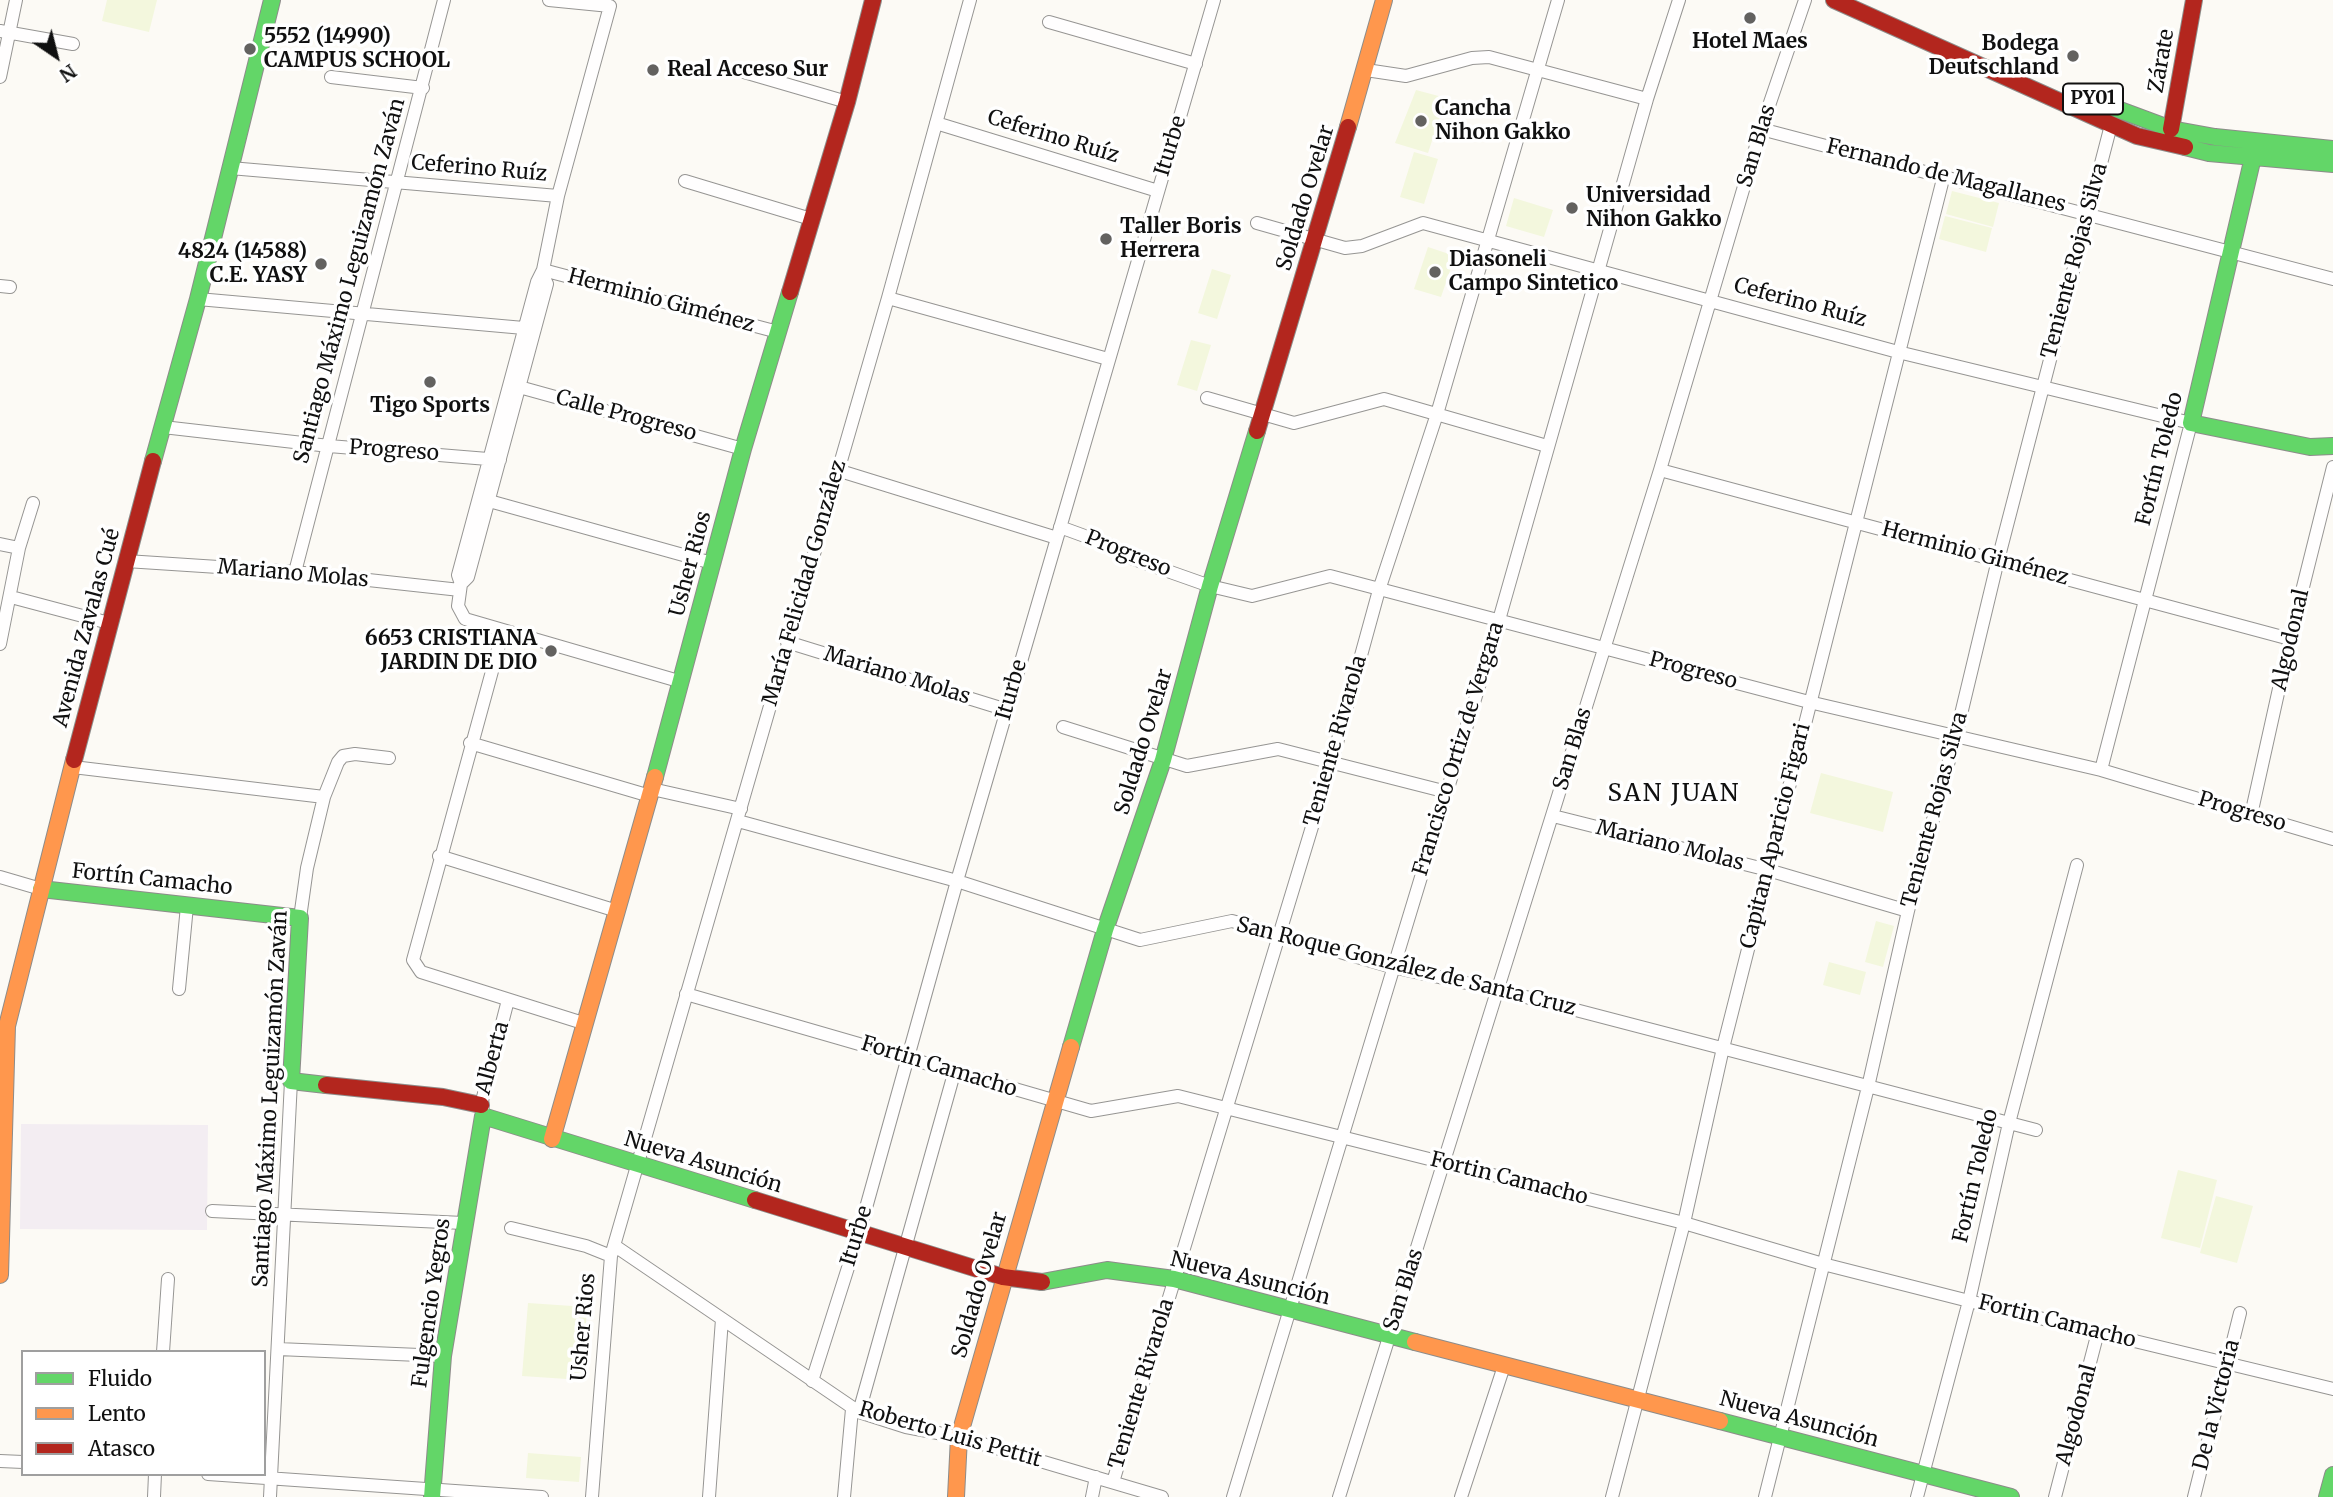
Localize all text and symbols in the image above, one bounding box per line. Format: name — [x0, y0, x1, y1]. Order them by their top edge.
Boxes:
marker: Hotel Maes — [1742, 10, 1758, 26]
north arrow — [21, 21, 91, 91]
place label: 5552 (14990) CAMPUS SCHOOL — [264, 24, 450, 74]
street label: Zárate — [2144, 27, 2180, 95]
place label: Hotel Maes — [1692, 29, 1808, 55]
place label: Bodega Deutschland — [1928, 31, 2059, 81]
marker: 5552 (14990) CAMPUS SCHOOL — [242, 41, 258, 57]
marker: Bodega Deutschland — [2065, 48, 2081, 64]
place label: Real Acceso Sur — [667, 57, 828, 83]
text: N — [55, 59, 81, 87]
marker: Real Acceso Sur — [645, 62, 661, 78]
road number: PY01 — [2063, 83, 2123, 114]
street label: Santiago Máximo Leguizamón Zaván — [289, 96, 411, 466]
place label: Cancha Nihon Gakko — [1435, 96, 1571, 146]
street label: San Blas — [1733, 102, 1781, 190]
street label: Ceferino Ruíz — [984, 105, 1122, 169]
street label: Iturbe — [1150, 113, 1192, 179]
marker: Cancha Nihon Gakko — [1413, 113, 1429, 129]
street label: Soldado Ovelar — [1272, 122, 1340, 274]
street label: Fernando de Magallanes — [1824, 134, 2068, 218]
street label: Ceferino Ruíz — [410, 151, 548, 187]
street label: Teniente Rojas Silva — [2037, 160, 2113, 362]
place label: Universidad Nihon Gakko — [1586, 183, 1722, 233]
marker: Universidad Nihon Gakko — [1564, 200, 1580, 216]
place label: Taller Boris Herrera — [1120, 214, 1242, 264]
marker: Taller Boris Herrera — [1098, 231, 1114, 247]
place label: 4824 (14588) C.E. YASY — [178, 239, 307, 289]
place label: Diasoneli Campo Sintetico — [1449, 247, 1618, 297]
marker: 4824 (14588) C.E. YASY — [313, 256, 329, 272]
street label: Herminio Giménez — [565, 264, 757, 338]
marker: Diasoneli Campo Sintetico — [1427, 264, 1443, 280]
street label: Ceferino Ruíz — [1731, 273, 1869, 333]
marker: Tigo Sports — [422, 374, 438, 390]
street label: Calle Progreso — [553, 385, 699, 447]
street label: Fortín Toledo — [2131, 390, 2189, 528]
place label: Tigo Sports — [370, 393, 490, 419]
street label: Progreso — [348, 435, 440, 467]
street label: María Felicidad González — [758, 458, 852, 708]
street label: Usher Rios — [665, 508, 717, 620]
street label: Herminio Giménez — [1879, 517, 2071, 591]
street label: Progreso — [1081, 525, 1175, 583]
street label: Avenida Zavalas Cué — [48, 526, 126, 730]
street label: Mariano Molas — [216, 555, 370, 593]
street label: Algodonal — [2267, 587, 2315, 693]
street label: Francisco Ortiz de Vergara — [1408, 619, 1510, 879]
place label: 6653 CRISTIANA JARDIN DE DIO — [365, 626, 537, 676]
street label: Mariano Molas — [821, 642, 973, 710]
marker: 6653 CRISTIANA JARDIN DE DIO — [543, 643, 559, 659]
street label: Progreso — [1646, 647, 1740, 695]
street label: Teniente Rivarola — [1300, 653, 1372, 829]
street label: Iturbe — [991, 657, 1033, 723]
street label: Soldado Ovelar — [1110, 666, 1178, 818]
street label: San Blas — [1549, 705, 1597, 793]
street label: Teniente Rojas Silva — [1897, 709, 1973, 911]
street label: Capitan Aparicio Figari — [1736, 721, 1816, 951]
district label: SAN JUAN — [1609, 780, 1739, 808]
street label: Progreso — [2195, 787, 2289, 837]
street label: Mariano Molas — [1593, 815, 1747, 877]
street label: Fortín Camacho — [70, 859, 234, 901]
street label: Santiago Máximo Leguizamón Zaván — [249, 910, 293, 1288]
street label: San Roque González de Santa Cruz — [1234, 913, 1578, 1021]
street label: Alberta — [471, 1019, 515, 1097]
street label: Fortin Camacho — [858, 1031, 1020, 1103]
street label: Fortín Toledo — [1948, 1107, 2004, 1245]
street label: Nueva Asunción — [621, 1127, 785, 1199]
street label: Fortin Camacho — [1428, 1147, 1590, 1211]
street label: Iturbe — [836, 1203, 878, 1269]
street label: Soldado Ovelar — [947, 1209, 1013, 1361]
street label: Fulgencio Yegros — [408, 1217, 456, 1389]
street label: San Blas — [1379, 1246, 1429, 1334]
street label: Nueva Asunción — [1168, 1247, 1332, 1311]
street label: Usher Rios — [567, 1272, 601, 1382]
street label: Fortin Camacho — [1976, 1290, 2138, 1354]
street label: Teniente Rivarola — [1104, 1296, 1180, 1472]
street label: De la Victoria — [2189, 1337, 2245, 1473]
legend — [21, 1350, 266, 1476]
street label: Algodonal — [2051, 1362, 2103, 1468]
text: Fluido — [88, 1365, 152, 1392]
street label: Nueva Asunción — [1717, 1387, 1881, 1453]
street label: Roberto Luis Pettit — [856, 1397, 1044, 1473]
text: Lento — [88, 1400, 146, 1427]
text: Atasco — [88, 1435, 155, 1462]

